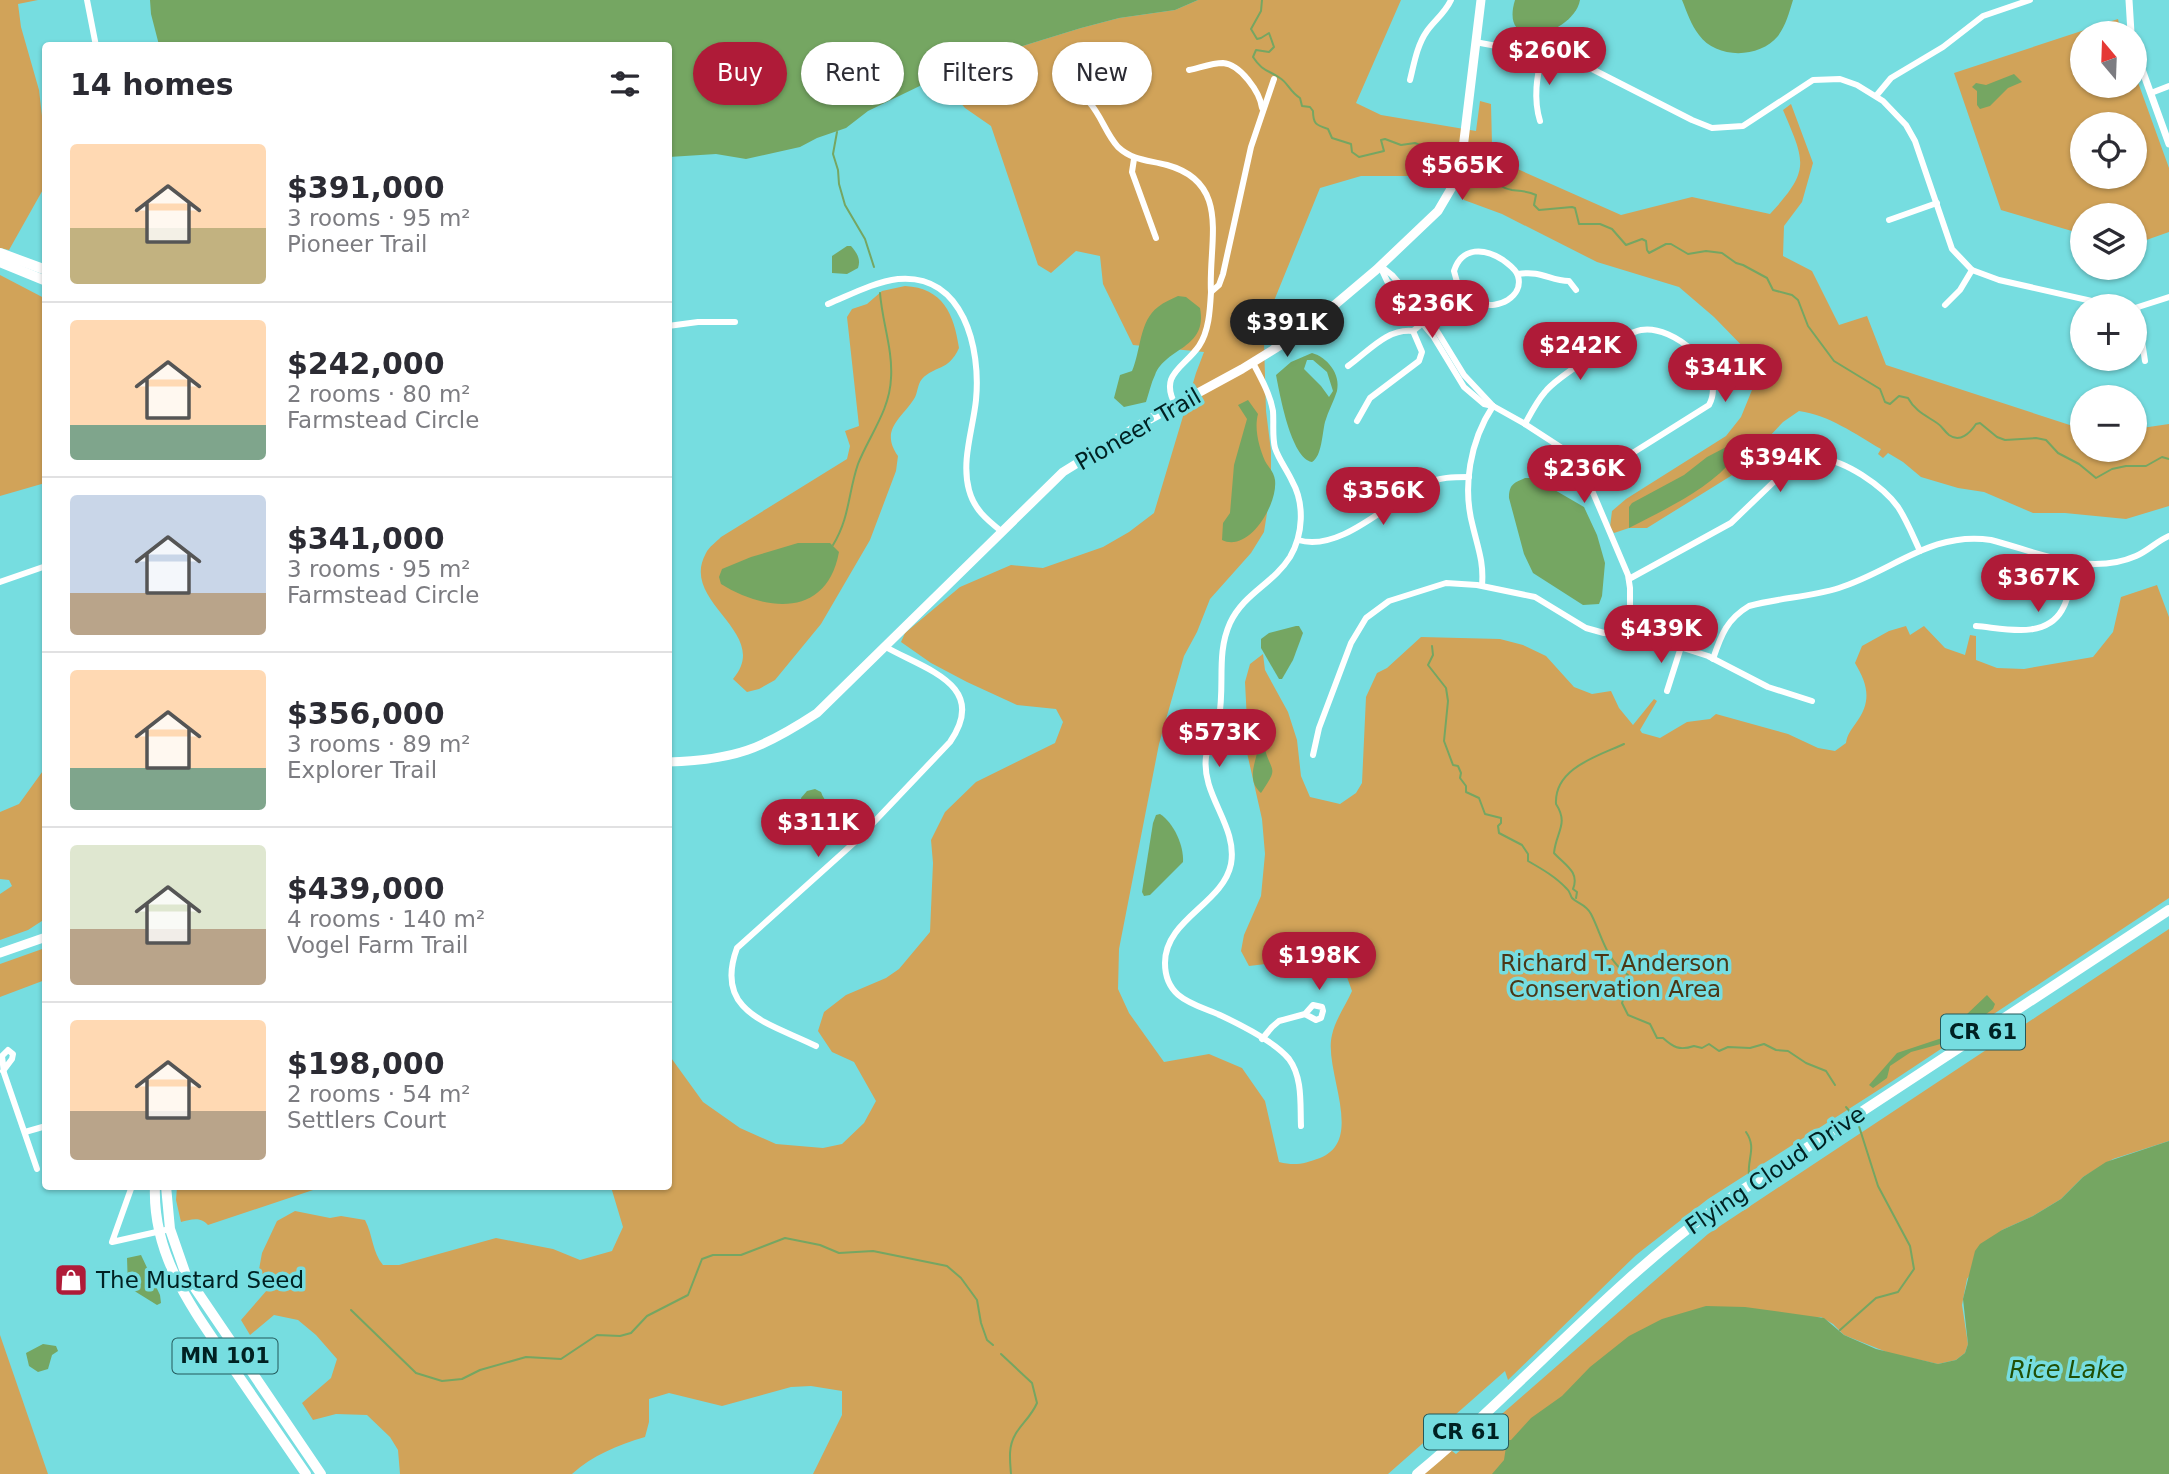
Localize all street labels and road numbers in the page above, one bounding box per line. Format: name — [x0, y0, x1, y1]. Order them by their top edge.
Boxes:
street label: Pioneer Trail — [1071, 383, 1205, 475]
road number: CR 61 — [1941, 1014, 2025, 1050]
street label: Flying Cloud Drive — [1681, 1100, 1869, 1240]
road number: MN 101 — [173, 1338, 278, 1374]
road number: CR 61 — [1424, 1414, 1508, 1450]

